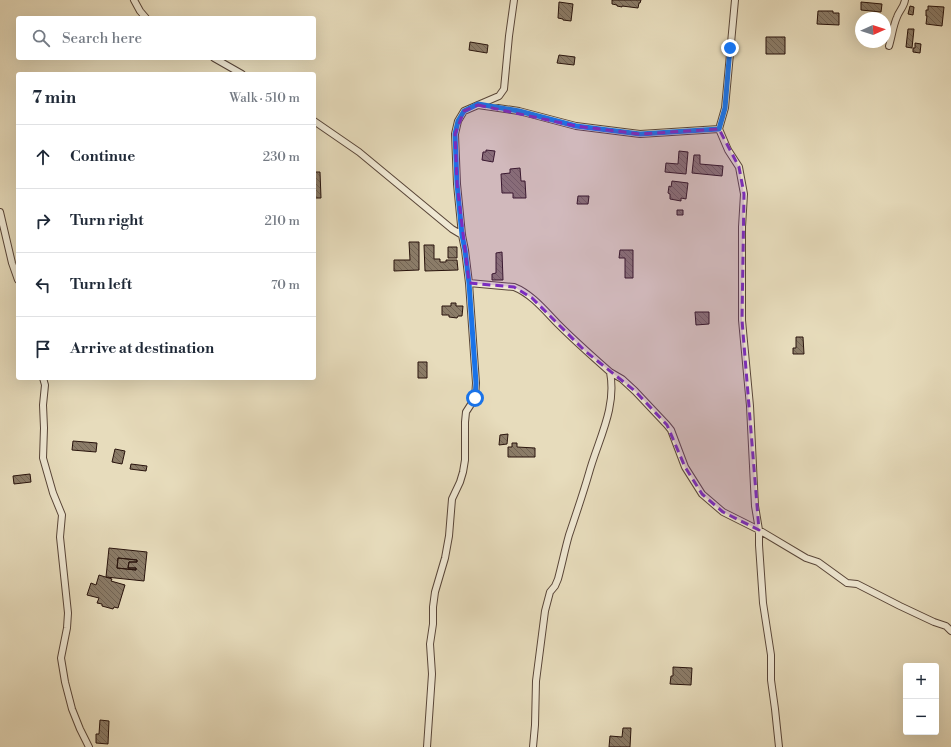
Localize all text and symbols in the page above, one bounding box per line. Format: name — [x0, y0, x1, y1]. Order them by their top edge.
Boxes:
north arrow — [855, 12, 891, 48]
search box — [16, 16, 316, 60]
icon: search — [30, 27, 52, 49]
text: Search here — [62, 29, 142, 48]
route end — [721, 39, 739, 57]
text: 7 min — [32, 87, 76, 109]
text: Walk · 510 m — [229, 90, 300, 106]
icon: ahead — [32, 146, 54, 168]
text: Continue — [70, 147, 135, 166]
text: 230 m — [263, 149, 300, 165]
icon: right — [32, 210, 54, 232]
text: Turn right — [70, 211, 144, 230]
text: 210 m — [265, 213, 300, 229]
icon: left — [32, 274, 54, 296]
text: Turn left — [70, 275, 132, 294]
text: 70 m — [271, 277, 300, 293]
icon: arrive — [32, 338, 54, 360]
text: Arrive at destination — [70, 339, 214, 358]
route start — [466, 389, 484, 407]
map controls — [903, 663, 939, 735]
button: + — [903, 663, 939, 699]
button: − — [903, 699, 939, 735]

